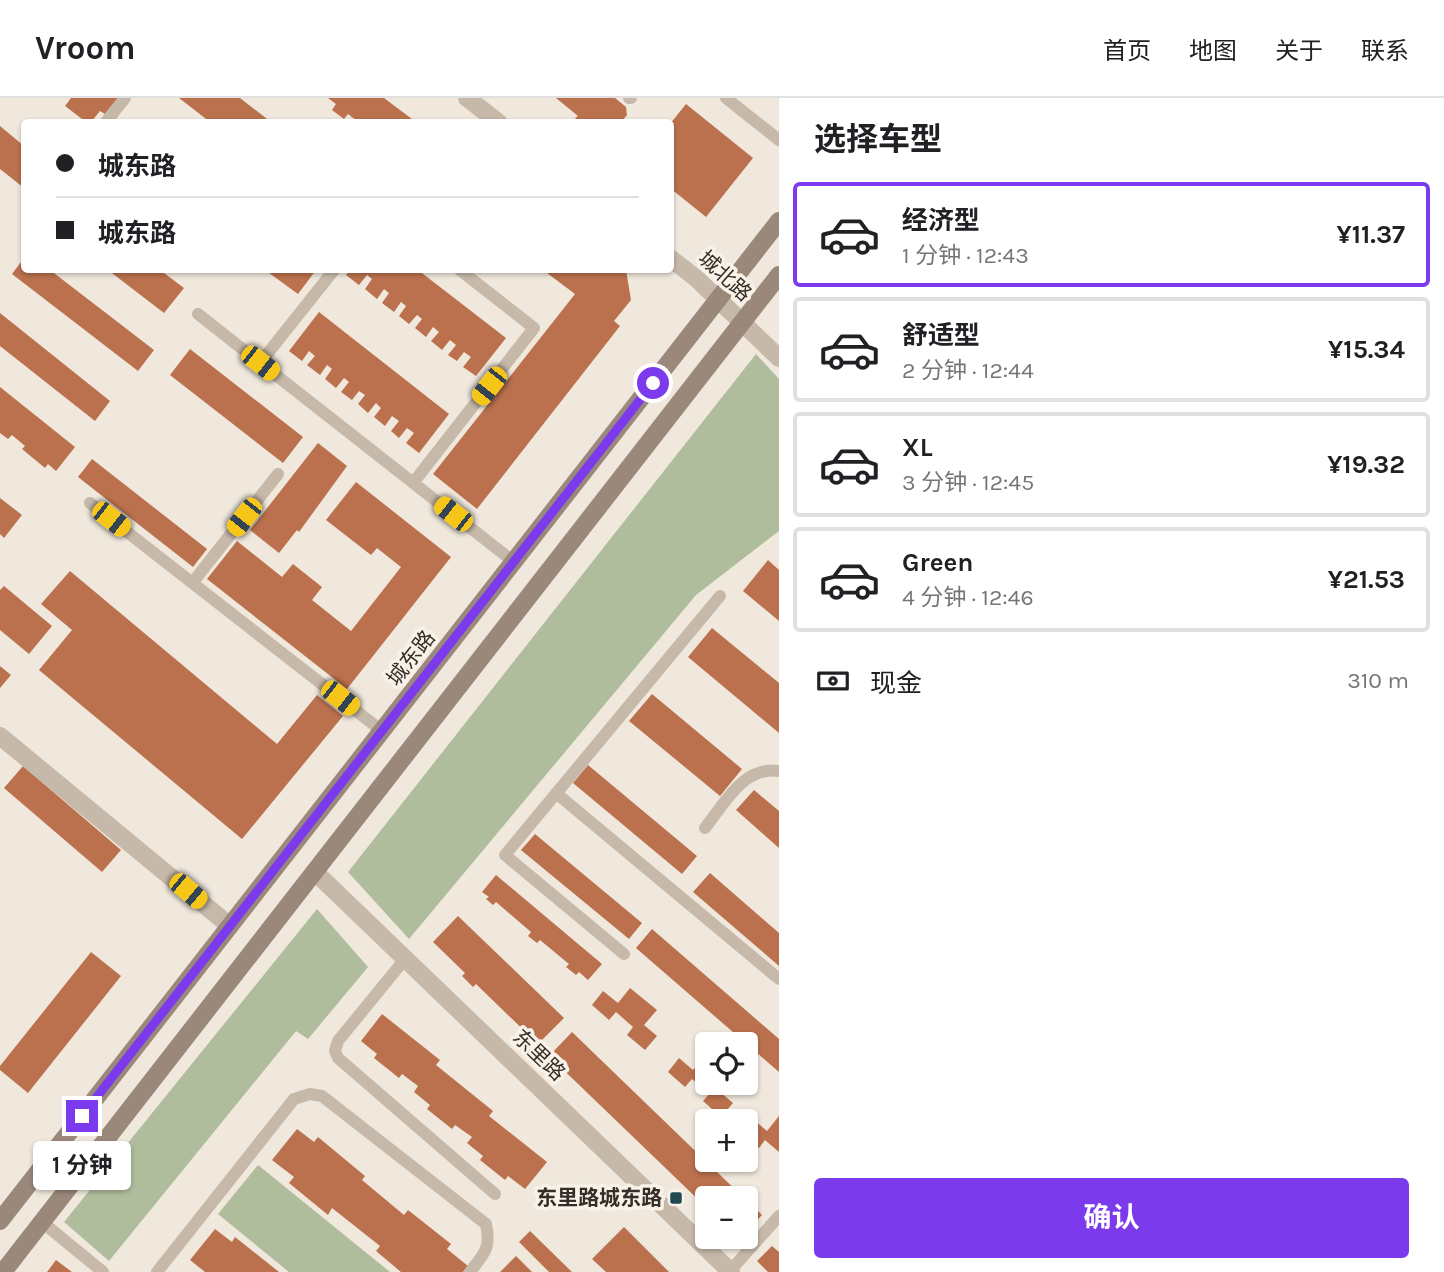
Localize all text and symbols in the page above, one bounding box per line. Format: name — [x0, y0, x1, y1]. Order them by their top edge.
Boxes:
text: Vroom — [35, 29, 135, 67]
text: 首页 — [1103, 37, 1151, 65]
text: 地图 — [1189, 37, 1237, 65]
text: 关于 — [1275, 37, 1323, 65]
text: 联系 — [1361, 37, 1409, 65]
text: 选择车型 — [814, 121, 942, 158]
text: 城东路 — [98, 151, 176, 182]
icon: car — [818, 203, 881, 266]
text: 经济型 — [902, 205, 980, 236]
text: 城东路 — [98, 218, 176, 249]
text: ¥11.37 — [1337, 219, 1405, 250]
text: 1 分钟 · 12:43 — [902, 242, 1029, 269]
street label: 城北路 — [694, 246, 756, 306]
icon: car — [818, 318, 881, 381]
text: 舒适型 — [902, 320, 980, 351]
text: ¥15.34 — [1328, 334, 1405, 365]
car — [237, 342, 284, 384]
text: 2 分钟 · 12:44 — [902, 357, 1034, 384]
car — [468, 363, 511, 409]
route start — [637, 367, 669, 399]
text: XL — [902, 432, 933, 463]
icon: car — [818, 433, 881, 496]
text: ¥19.32 — [1327, 449, 1405, 480]
text: 3 分钟 · 12:45 — [902, 469, 1034, 496]
car — [430, 493, 477, 535]
car — [223, 494, 266, 540]
car — [88, 498, 135, 540]
text: Green — [902, 547, 974, 578]
icon: car — [818, 548, 881, 611]
text: ¥21.53 — [1328, 564, 1405, 595]
text: 4 分钟 · 12:46 — [902, 584, 1034, 611]
street label: 城东路 — [382, 626, 440, 690]
icon: cash — [814, 662, 852, 700]
text: 310 m — [1347, 667, 1409, 694]
text: 现金 — [870, 668, 922, 699]
car — [317, 677, 364, 719]
car — [166, 869, 211, 913]
street label: 东里路 — [508, 1024, 570, 1086]
map controls — [695, 1032, 758, 1249]
button: locate — [695, 1032, 758, 1095]
route end — [66, 1100, 98, 1132]
button: + — [695, 1109, 758, 1172]
callout: 1 分钟 — [33, 1140, 131, 1190]
text: 1 分钟 — [52, 1152, 112, 1179]
button: 确认 — [814, 1178, 1409, 1258]
place label: 东里路城东路 — [536, 1186, 662, 1210]
button: − — [695, 1186, 758, 1249]
marker: 东里路城东路 — [668, 1190, 684, 1206]

